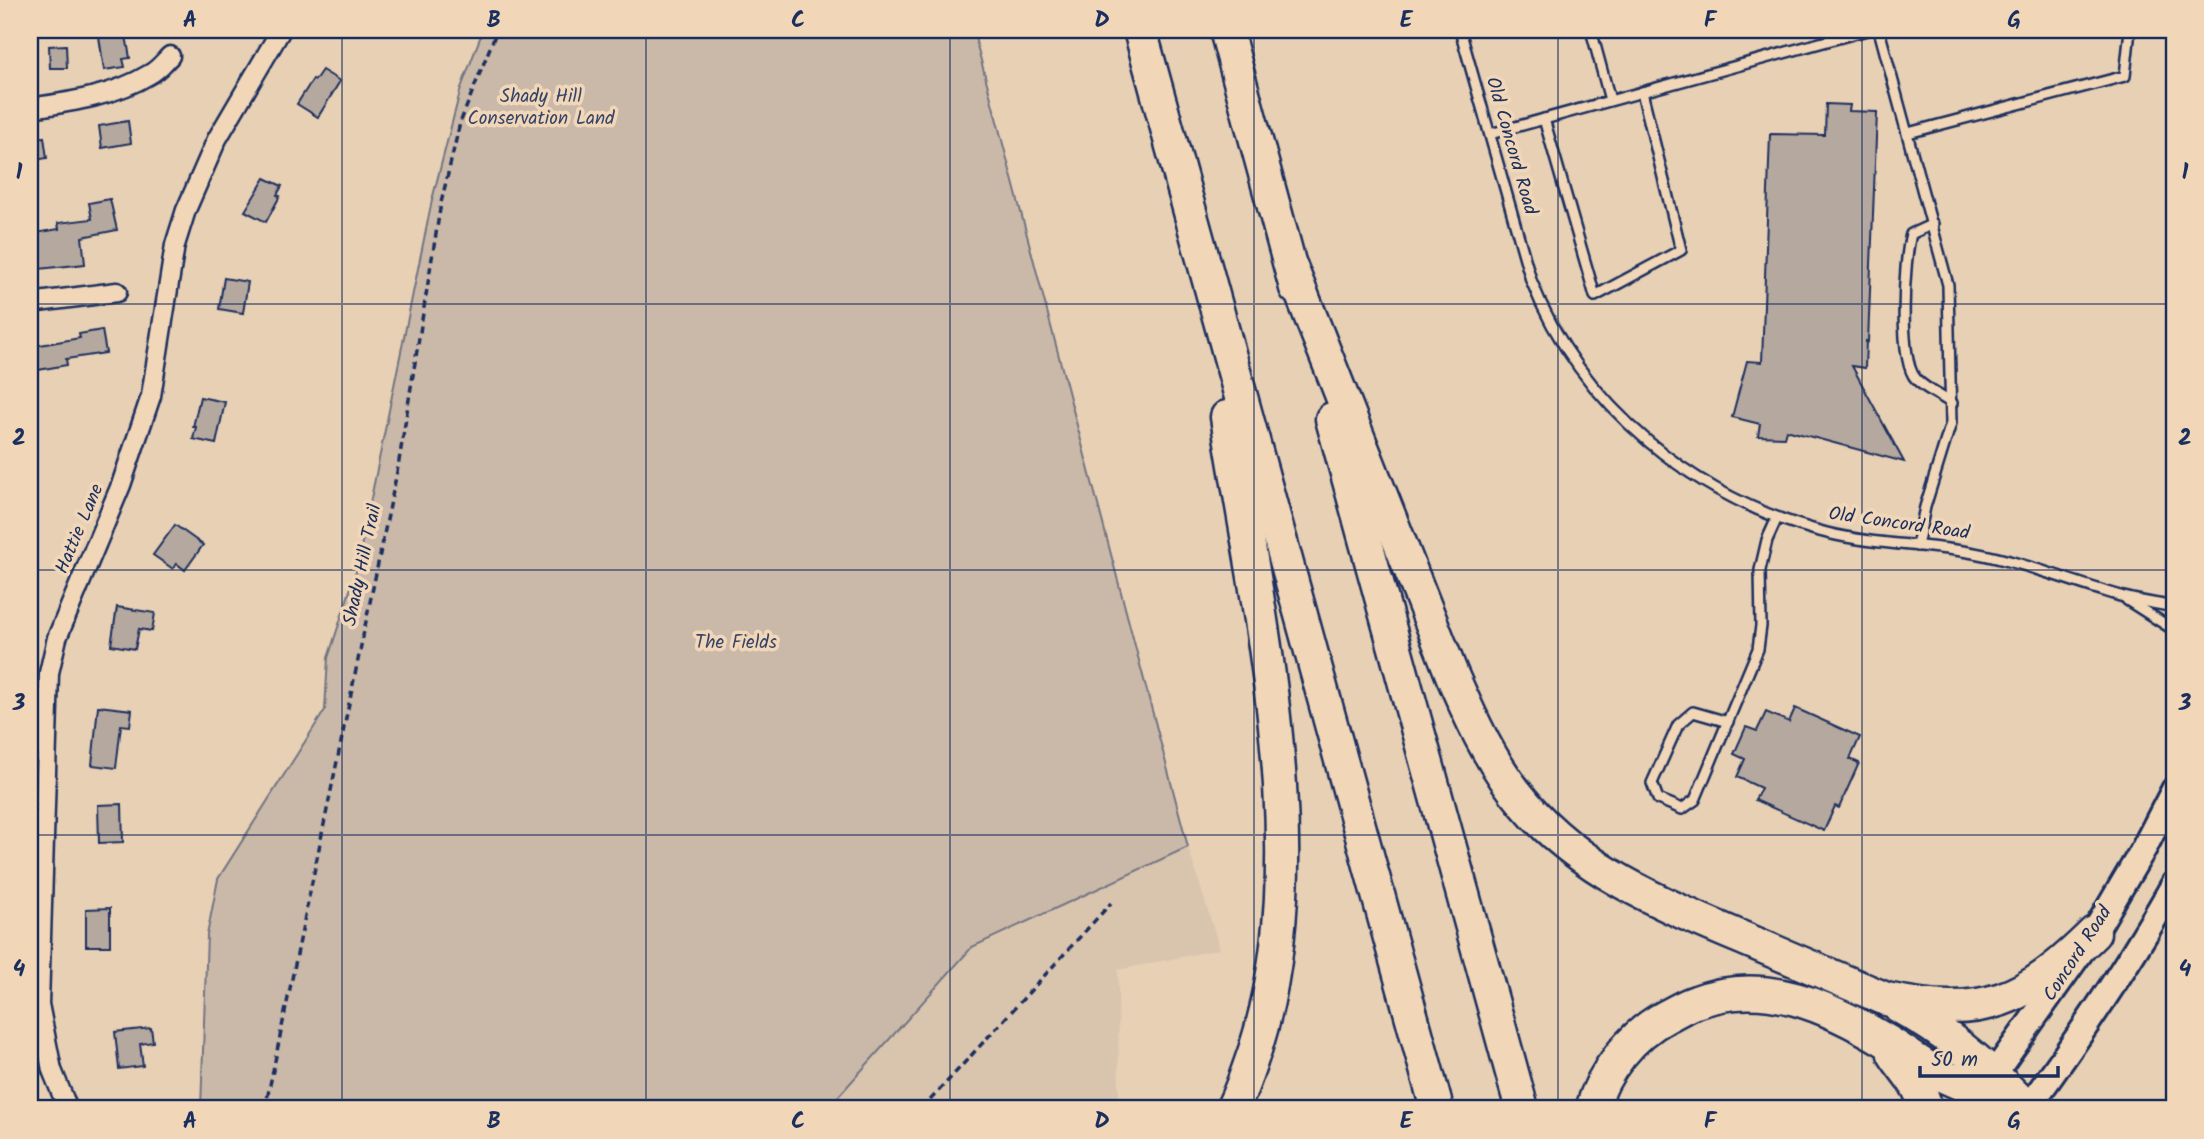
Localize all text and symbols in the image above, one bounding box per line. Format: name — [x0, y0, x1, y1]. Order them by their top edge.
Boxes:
text: A — [183, 3, 197, 39]
text: B — [487, 3, 501, 39]
text: C — [791, 3, 805, 39]
text: D — [1094, 3, 1110, 39]
text: E — [1400, 3, 1414, 39]
text: F — [1704, 3, 1718, 39]
text: G — [2007, 3, 2021, 39]
street label: Old Concord Road — [1477, 74, 1545, 219]
park label: Shady Hill Conservation Land — [467, 82, 615, 134]
text: 1 — [16, 155, 23, 191]
text: 1 — [2182, 155, 2189, 191]
text: 2 — [12, 421, 26, 457]
text: 2 — [2178, 421, 2192, 457]
street label: Hattie Lane — [48, 479, 113, 579]
street label: Old Concord Road — [1827, 499, 1972, 549]
street label: Shady Hill Trail — [335, 501, 391, 629]
park label: The Fields — [695, 628, 777, 658]
text: 3 — [12, 686, 26, 722]
text: 3 — [2178, 686, 2192, 722]
street label: Concord Road — [2036, 900, 2120, 1008]
text: 4 — [13, 952, 26, 988]
text: 4 — [2179, 952, 2192, 988]
scale bar — [1920, 1034, 2059, 1078]
text: 50 m — [1931, 1044, 1978, 1077]
text: A — [183, 1104, 197, 1139]
text: B — [487, 1104, 501, 1139]
text: C — [791, 1104, 805, 1139]
text: D — [1094, 1104, 1110, 1139]
text: E — [1400, 1104, 1414, 1139]
text: F — [1704, 1104, 1718, 1139]
text: G — [2007, 1104, 2021, 1139]

